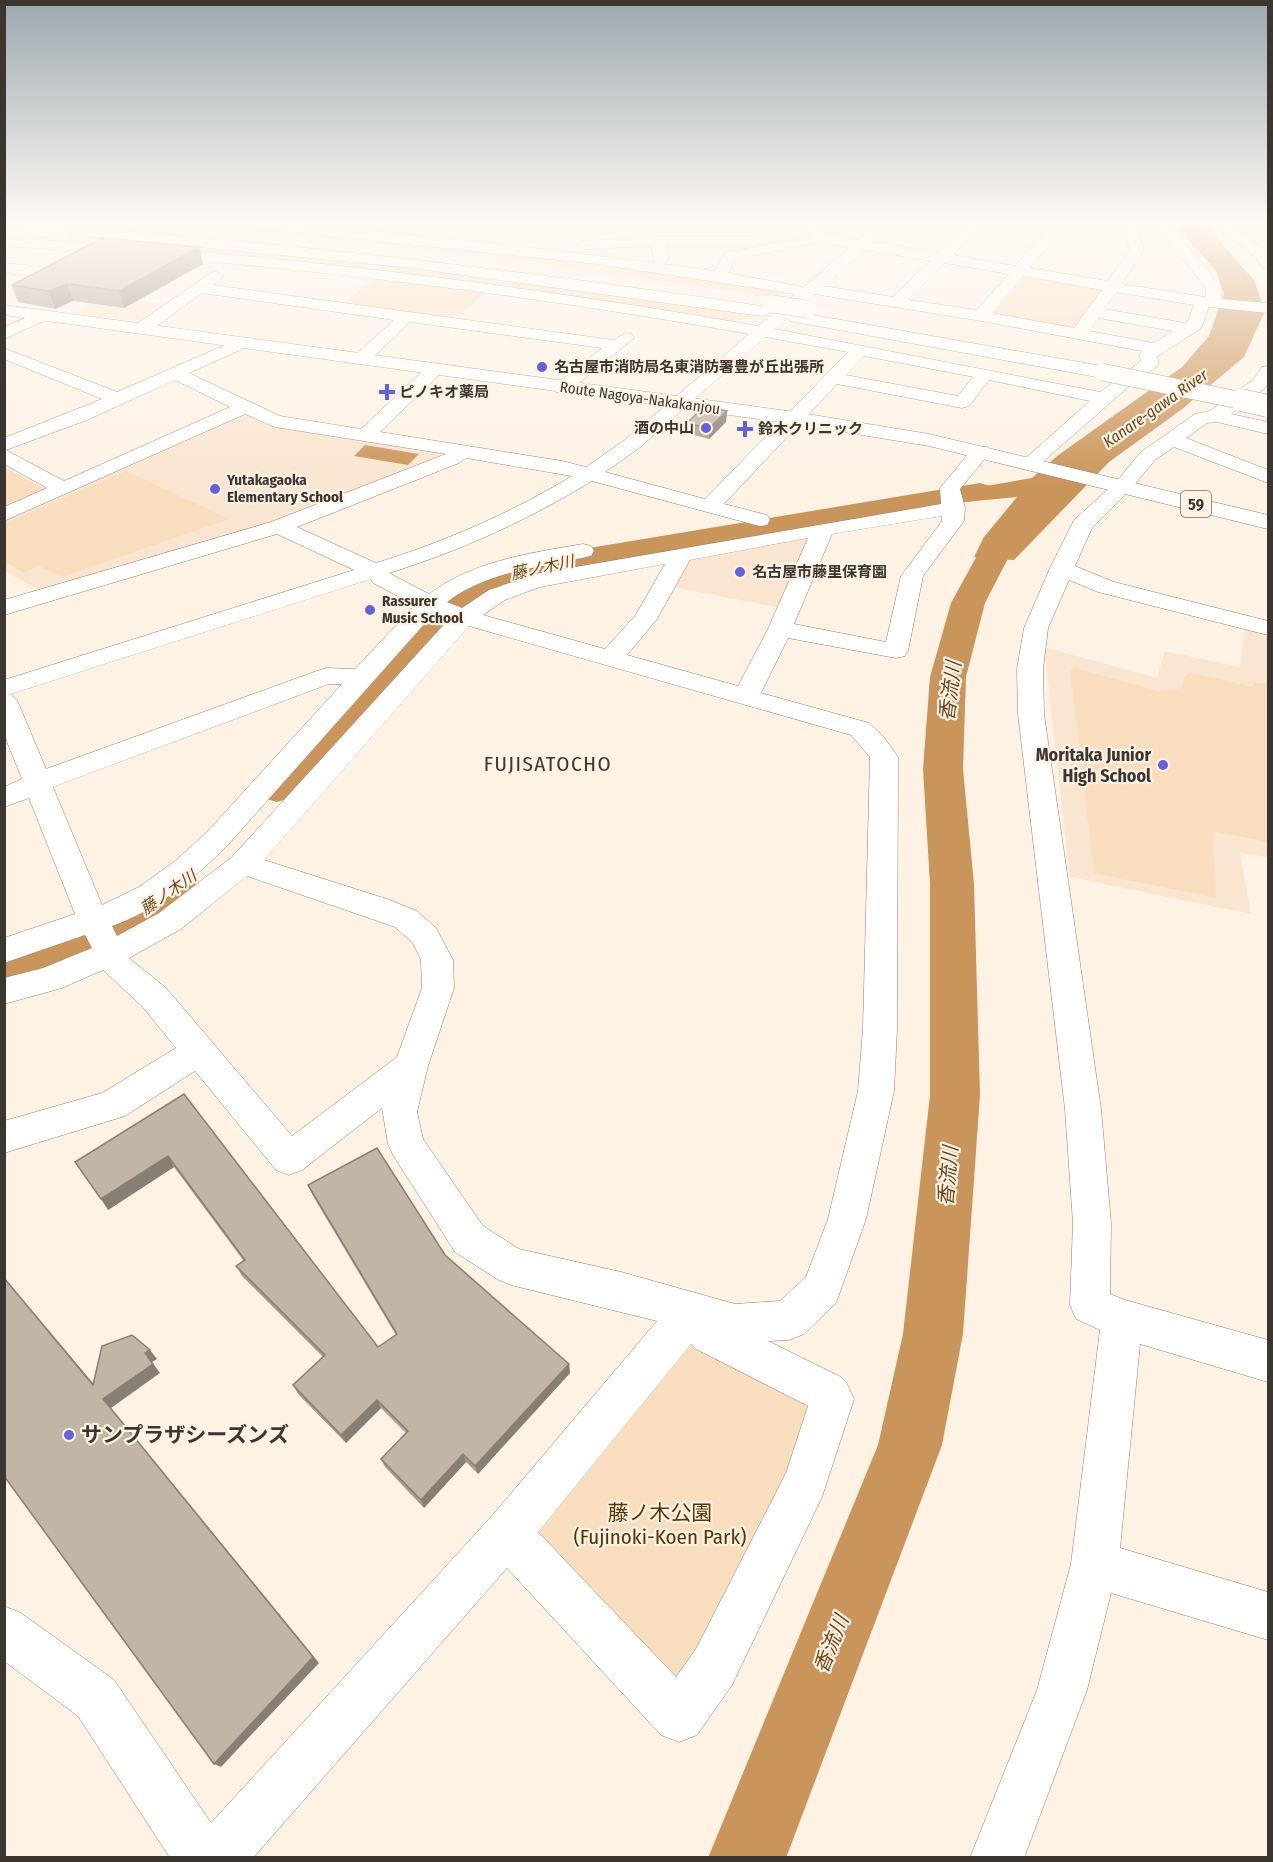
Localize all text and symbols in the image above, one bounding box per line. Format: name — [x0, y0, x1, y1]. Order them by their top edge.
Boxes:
place label: 名古屋市消防局名東消防署豊が丘出張所 — [554, 358, 824, 376]
marker: 名古屋市消防局名東消防署豊が丘出張所 — [535, 360, 549, 374]
water label: Kanare-gawa River — [1099, 365, 1212, 452]
street label: Route Nagoya-Nakakanjou — [559, 378, 721, 418]
place label: ピノキオ薬局 — [399, 383, 489, 401]
marker: ピノキオ薬局 — [380, 385, 394, 399]
place label: 酒の中山 — [634, 419, 694, 437]
marker: 鈴木クリニック — [736, 420, 754, 438]
place label: 鈴木クリニック — [758, 420, 863, 438]
marker: 酒の中山 — [699, 421, 713, 435]
place label: Yutakagaoka Elementary School — [226, 471, 344, 506]
marker: Yutakagaoka Elementary School — [208, 482, 222, 496]
road number: 59 — [1181, 491, 1211, 517]
water label: 藤ノ木川 — [509, 551, 577, 583]
place label: 名古屋市藤里保育園 — [752, 563, 887, 581]
marker: 名古屋市藤里保育園 — [733, 565, 747, 579]
place label: Rassurer Music School — [382, 592, 464, 627]
marker: Rassurer Music School — [363, 603, 377, 617]
water label: 香流川 — [934, 658, 966, 722]
place label: Moritaka Junior High School — [1036, 744, 1151, 787]
district label: FUJISATOCHO — [484, 751, 612, 777]
marker: Moritaka Junior High School — [1156, 758, 1170, 772]
water label: 藤ノ木川 — [137, 865, 202, 919]
water label: 香流川 — [933, 1143, 963, 1207]
place label: サンプラザシーズンズ — [81, 1422, 289, 1448]
marker: サンプラザシーズンズ — [62, 1428, 76, 1442]
park label: 藤ノ木公園 (Fujinoki-Koen Park) — [574, 1500, 746, 1550]
water label: 香流川 — [809, 1610, 854, 1676]

